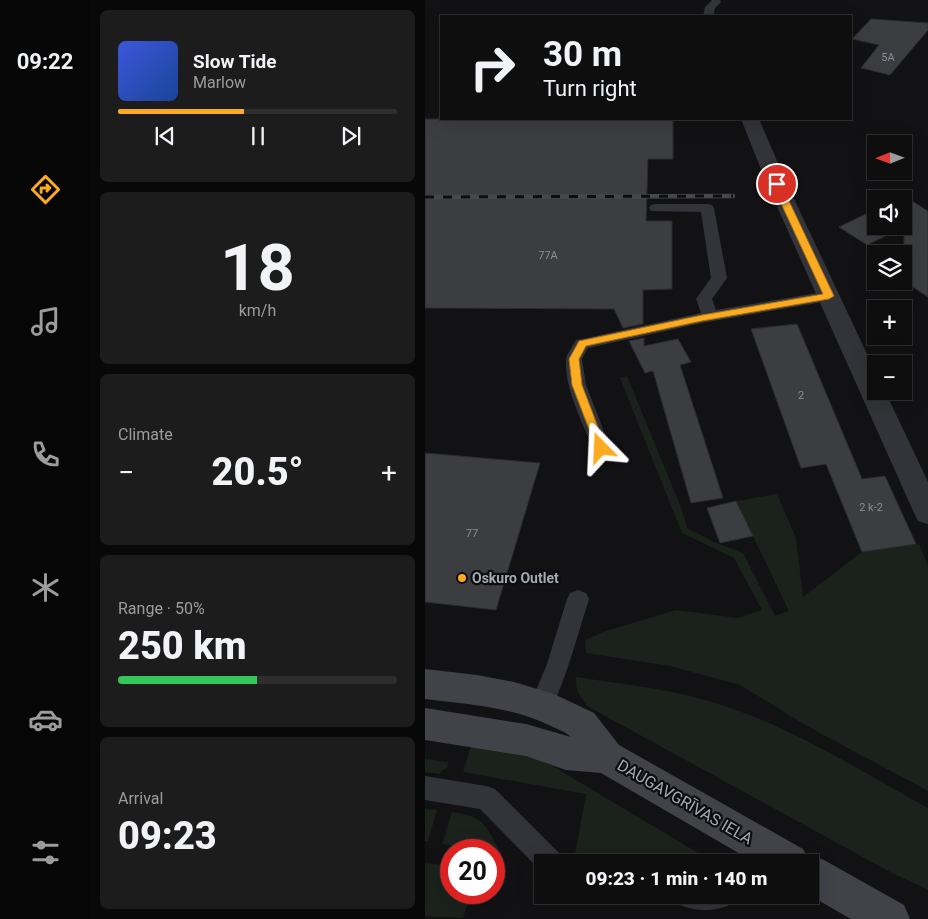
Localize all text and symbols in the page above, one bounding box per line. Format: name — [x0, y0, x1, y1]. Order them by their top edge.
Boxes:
text: 30 m — [543, 34, 622, 75]
icon: right — [460, 35, 525, 100]
text: 09:22 — [17, 49, 73, 74]
text: Slow Tide — [193, 50, 276, 73]
house number: 5A — [881, 51, 896, 64]
text: Marlow — [193, 73, 246, 92]
text: Turn right — [543, 76, 637, 101]
icon: previous — [151, 122, 179, 150]
icon: pause — [244, 122, 272, 150]
icon: next — [337, 122, 365, 150]
north arrow — [867, 135, 913, 180]
map controls — [867, 135, 912, 400]
pin — [756, 163, 798, 205]
icon: arrive — [763, 170, 791, 198]
icon: directions — [28, 172, 63, 207]
button: sound — [867, 190, 912, 235]
text: 18 — [220, 230, 295, 306]
button: layers — [867, 245, 912, 290]
house number: 77A — [538, 249, 559, 262]
button: + — [867, 300, 912, 345]
text: km/h — [239, 301, 276, 320]
icon: music — [28, 304, 63, 339]
button: − — [867, 355, 912, 400]
house number: 2 — [798, 389, 804, 402]
position arrow — [574, 421, 626, 473]
text: Climate — [118, 425, 173, 444]
icon: phone — [28, 437, 63, 472]
text: 20.5° — [212, 450, 304, 494]
text: − — [118, 456, 134, 489]
text: + — [381, 456, 397, 489]
house number: 2 k-2 — [859, 501, 883, 514]
house number: 77 — [466, 527, 478, 540]
icon: climate — [28, 570, 63, 605]
place label: Oskuro Outlet — [472, 570, 559, 586]
marker: Oskuro Outlet — [456, 572, 468, 584]
text: Range · 50% — [118, 599, 205, 618]
text: 250 km — [118, 624, 247, 668]
icon: car — [28, 702, 63, 737]
street label: DAUGAVGRĪVAS IELA — [614, 756, 756, 849]
text: Arrival — [118, 789, 163, 808]
text: 09:23 — [118, 814, 217, 858]
icon: filters — [28, 835, 63, 870]
speed limit sign: 20 — [440, 839, 505, 904]
text: 09:23 · 1 min · 140 m — [585, 867, 768, 890]

